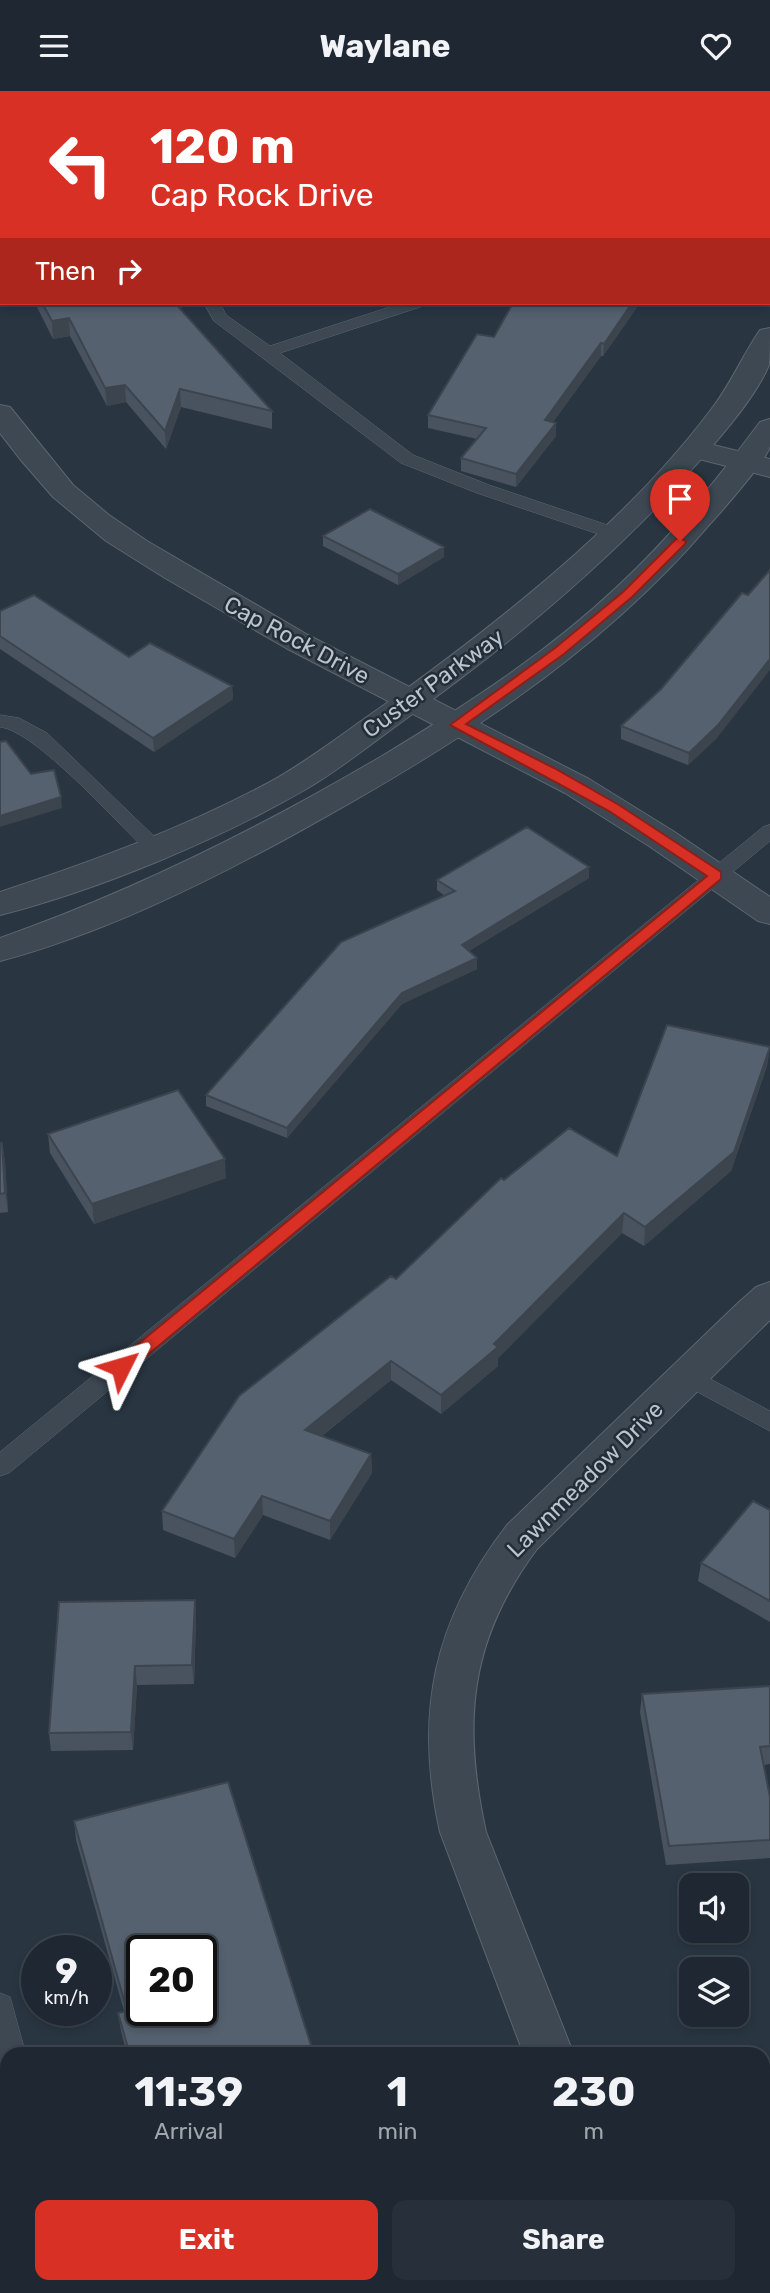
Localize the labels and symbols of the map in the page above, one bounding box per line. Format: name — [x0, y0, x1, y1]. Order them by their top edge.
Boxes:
pin — [650, 469, 710, 541]
street label: Cap Rock Drive — [219, 590, 375, 690]
street label: Custer Parkway — [357, 622, 509, 744]
position arrow — [84, 1330, 158, 1404]
street label: Lawnmeadow Drive — [501, 1395, 669, 1563]
speed limit sign: 20 — [126, 1935, 217, 2026]

